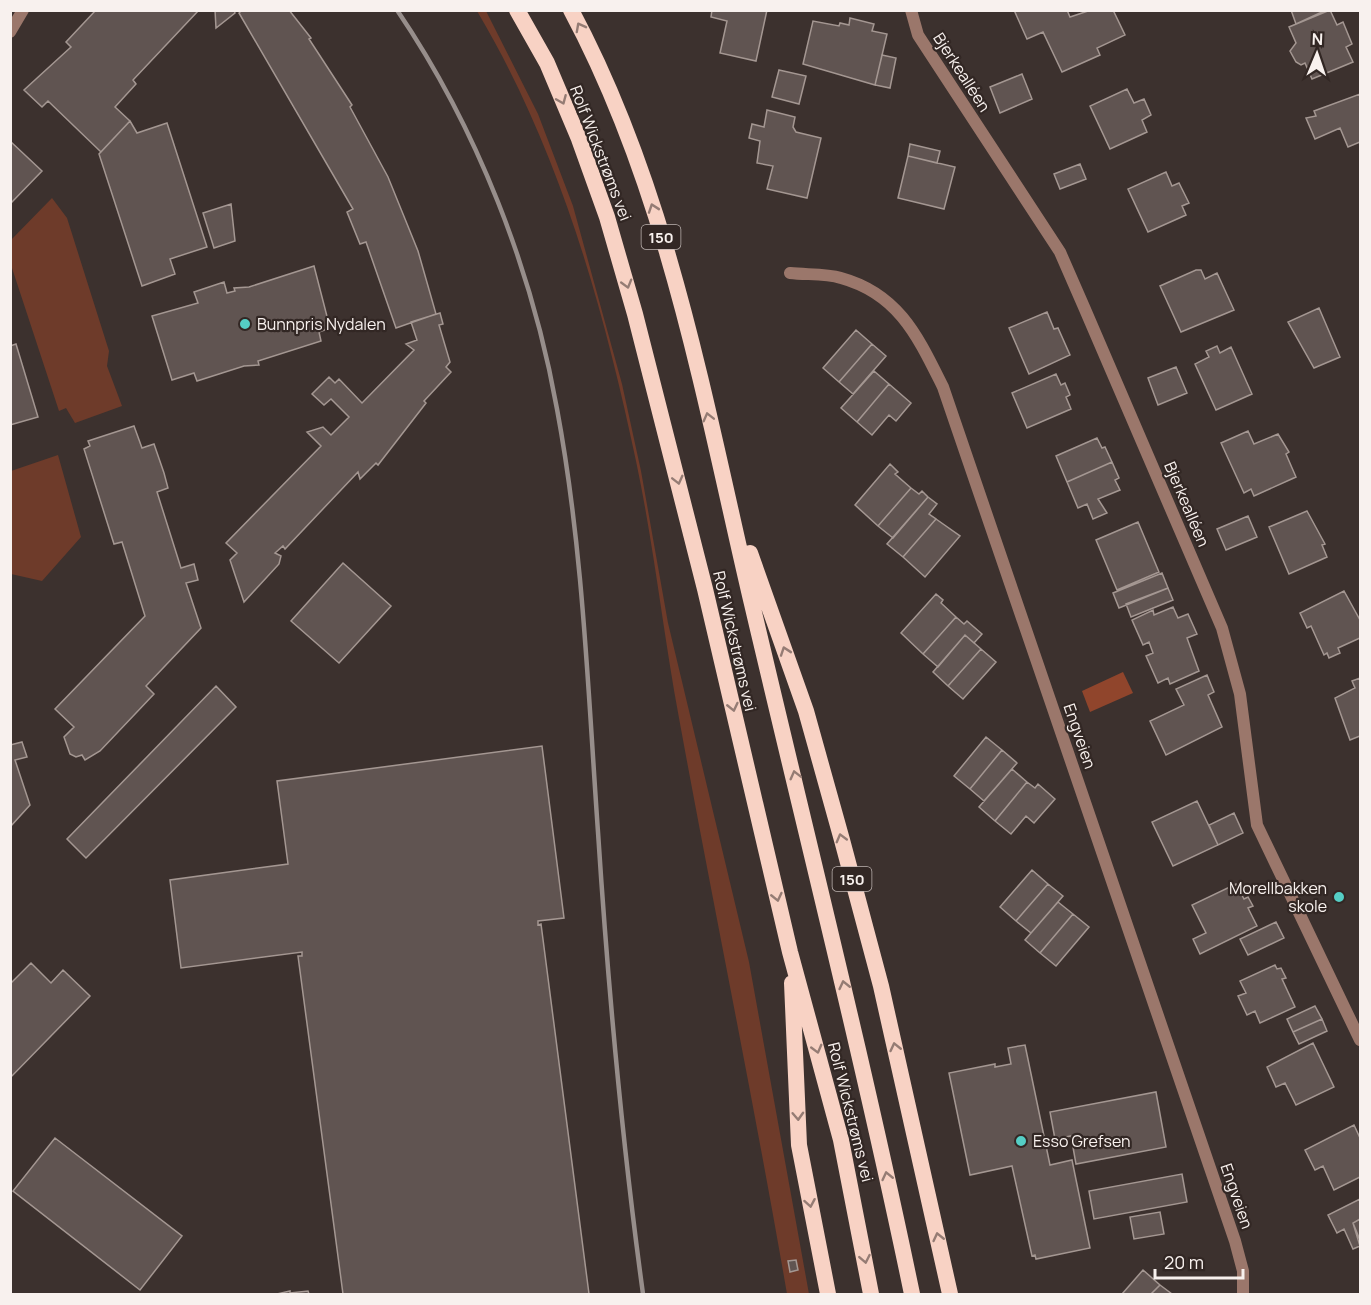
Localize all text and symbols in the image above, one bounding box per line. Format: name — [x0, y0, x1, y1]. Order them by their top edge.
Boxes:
one-way arrow — [576, 23, 587, 34]
north arrow — [1287, 24, 1347, 84]
street label: Bjerkealléen — [928, 28, 996, 116]
text: N — [1311, 28, 1324, 50]
street label: Rolf Wickstrøms vei — [565, 82, 637, 224]
one-way arrow — [555, 94, 567, 105]
one-way arrow — [647, 203, 660, 214]
road number: 150 — [642, 225, 680, 249]
one-way arrow — [619, 279, 632, 289]
place label: Bunnpris Nydalen — [257, 313, 386, 335]
marker: Bunnpris Nydalen — [238, 317, 252, 331]
one-way arrow — [702, 412, 715, 422]
street label: Bjerkealléen — [1159, 458, 1215, 550]
one-way arrow — [670, 475, 683, 485]
street label: Rolf Wickstrøms vei — [708, 569, 762, 713]
one-way arrow — [779, 646, 792, 657]
street label: Engveien — [1059, 700, 1101, 772]
one-way arrow — [725, 702, 738, 712]
one-way arrow — [789, 770, 802, 780]
one-way arrow — [836, 833, 848, 844]
road number: 150 — [832, 867, 872, 891]
place label: Morellbakken skole — [1229, 877, 1327, 917]
marker: Morellbakken skole — [1332, 890, 1346, 904]
one-way arrow — [770, 892, 783, 902]
one-way arrow — [838, 981, 851, 991]
street label: Rolf Wickstrøms vei — [823, 1040, 879, 1184]
one-way arrow — [889, 1042, 902, 1052]
one-way arrow — [809, 1044, 822, 1054]
one-way arrow — [792, 1111, 804, 1120]
place label: Esso Grefsen — [1033, 1130, 1131, 1152]
marker: Esso Grefsen — [1014, 1134, 1028, 1148]
street label: Engveien — [1216, 1160, 1258, 1232]
one-way arrow — [881, 1171, 894, 1181]
one-way arrow — [803, 1197, 816, 1207]
one-way arrow — [932, 1232, 945, 1242]
scale bar — [1155, 1242, 1244, 1280]
text: 20 m — [1164, 1250, 1204, 1274]
one-way arrow — [858, 1254, 871, 1264]

